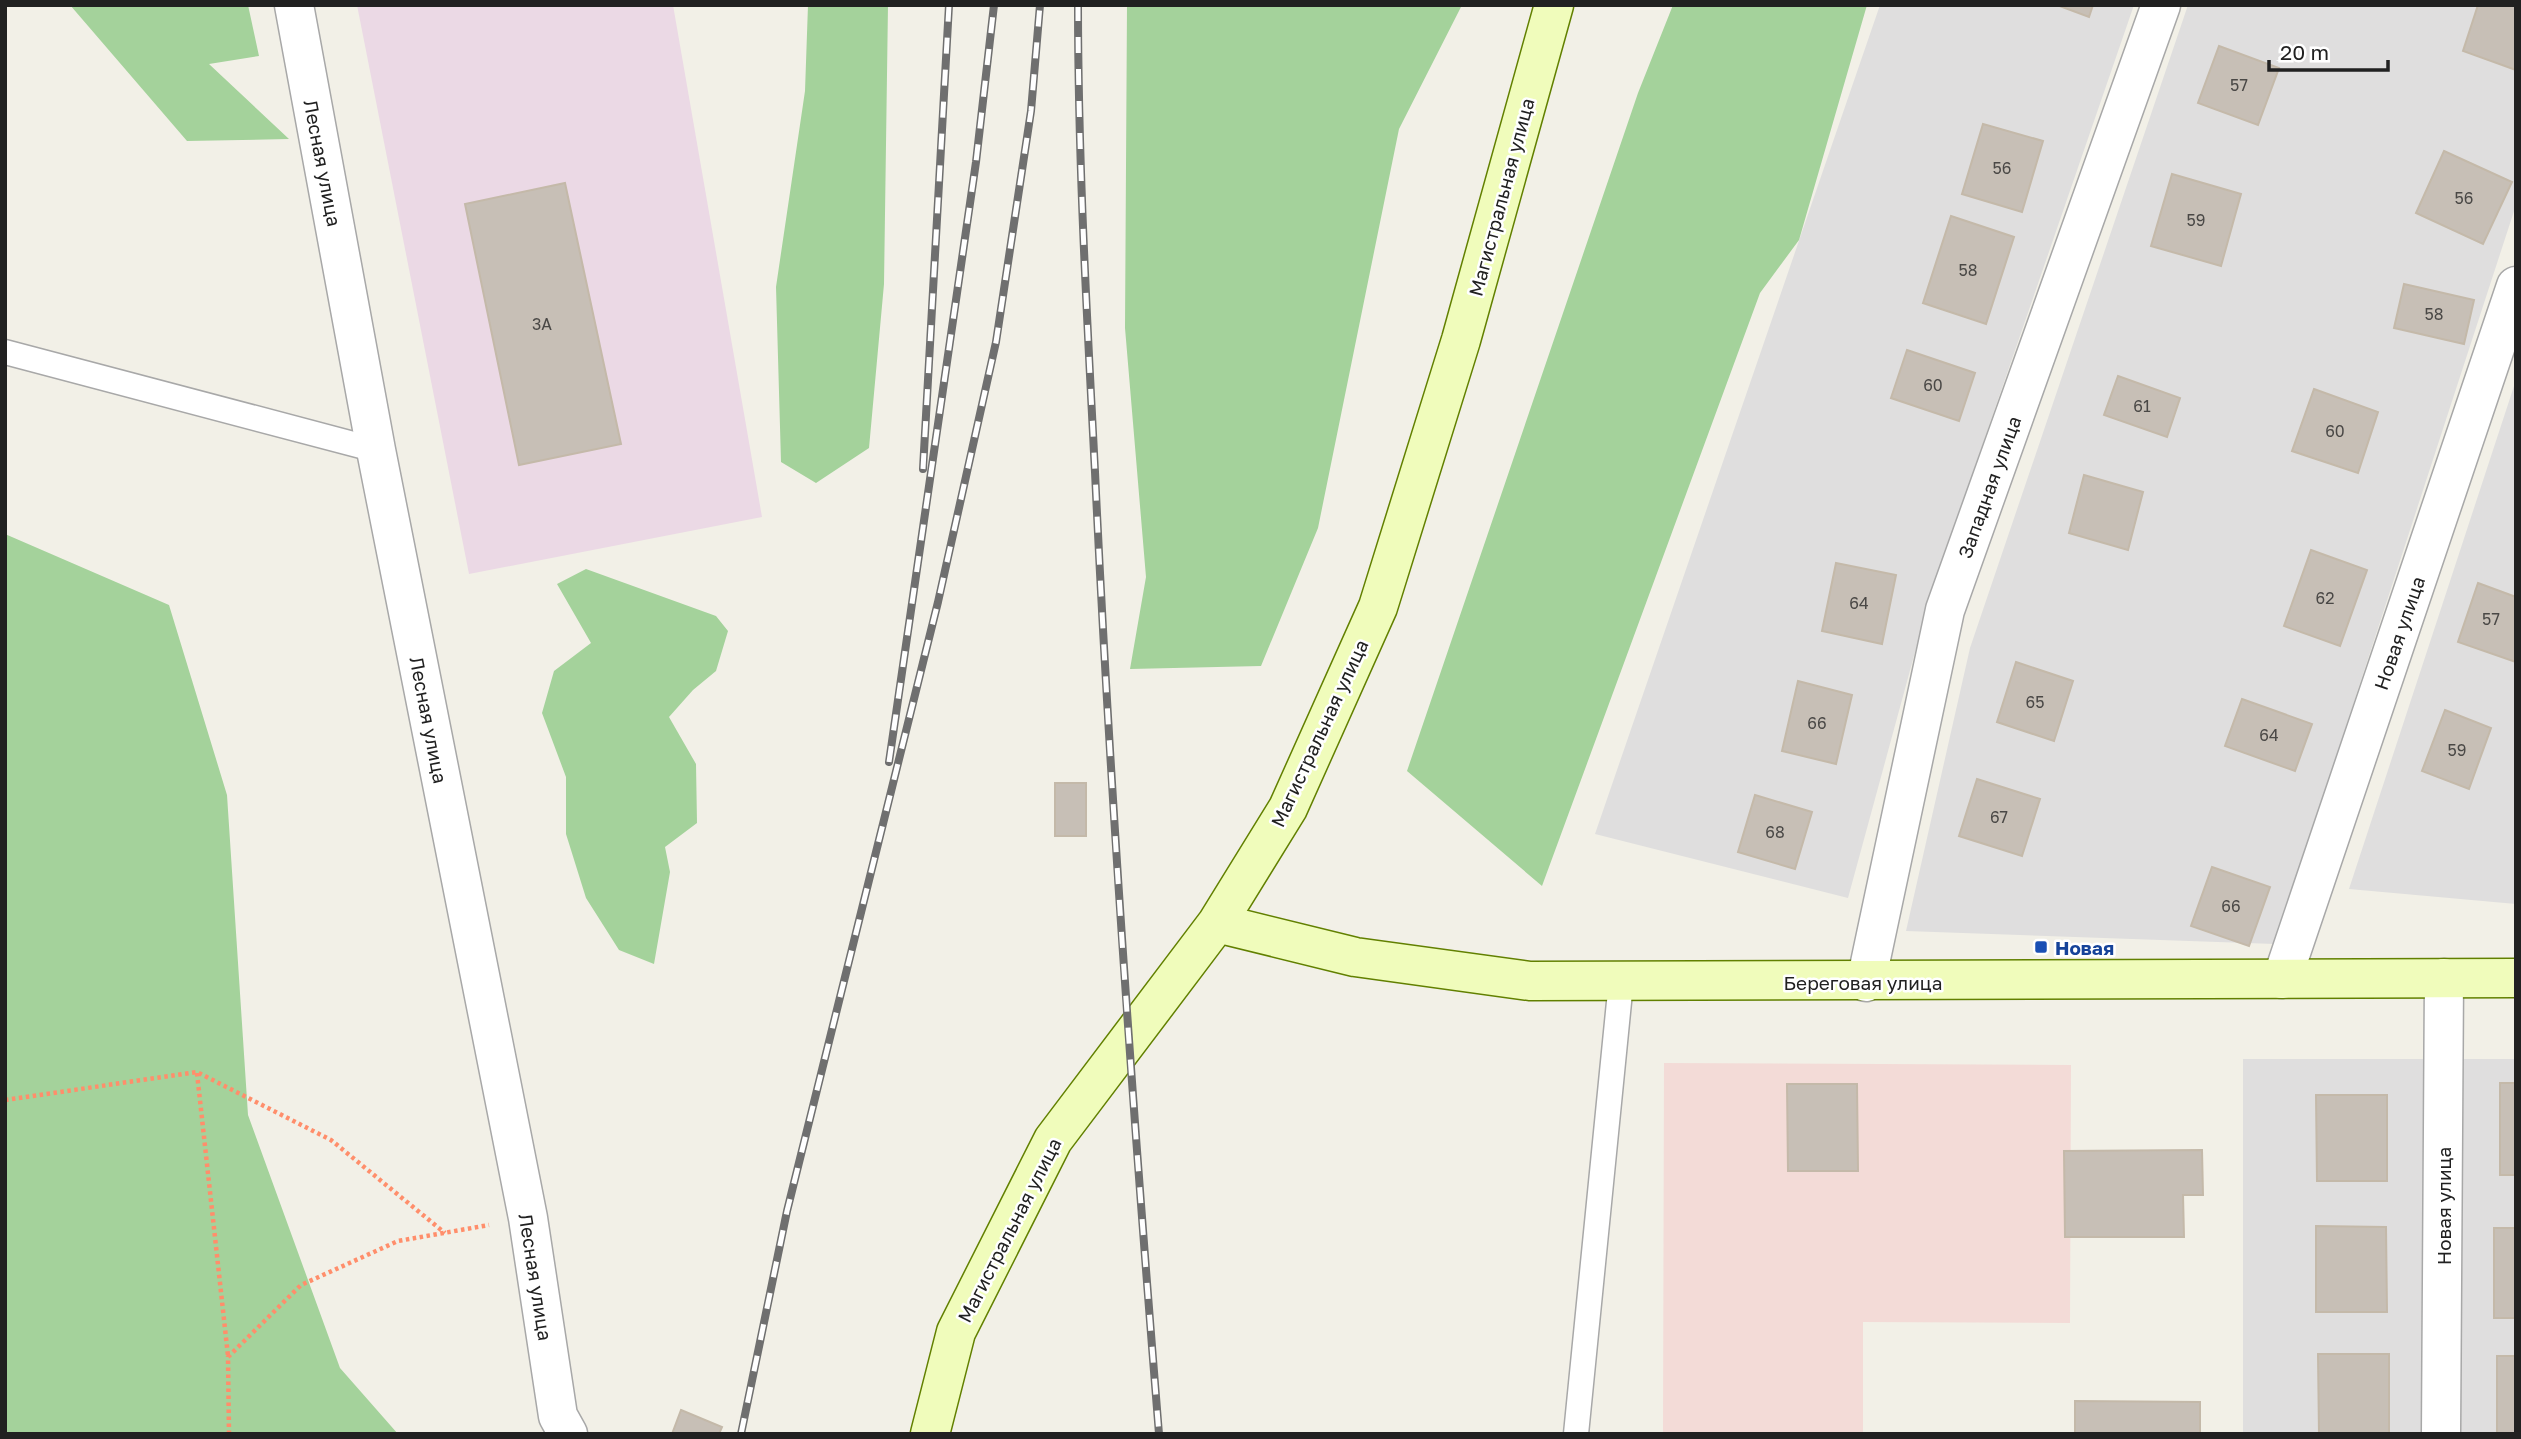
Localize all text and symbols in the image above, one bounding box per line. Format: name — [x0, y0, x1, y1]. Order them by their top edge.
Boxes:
scale bar — [2269, 28, 2388, 72]
text: 20 m — [2280, 39, 2329, 65]
house number: 57 — [2230, 75, 2248, 95]
street label: Магистральная улица — [1463, 95, 1539, 299]
street label: Лесная улица — [299, 98, 347, 228]
house number: 56 — [1993, 158, 2011, 178]
house number: 56 — [2455, 188, 2473, 208]
house number: 59 — [2187, 210, 2205, 230]
house number: 58 — [1958, 260, 1978, 280]
house number: 58 — [2424, 304, 2444, 324]
house number: 3А — [532, 314, 552, 334]
house number: 60 — [1923, 375, 1943, 395]
house number: 61 — [2133, 396, 2151, 416]
street label: Западная улица — [1953, 413, 2025, 561]
house number: 60 — [2325, 421, 2345, 441]
street label: Новая улица — [2369, 573, 2429, 693]
house number: 62 — [2316, 588, 2334, 608]
house number: 64 — [1849, 593, 1869, 613]
house number: 57 — [2482, 609, 2500, 629]
street label: Магистральная улица — [1265, 636, 1373, 830]
street label: Лесная улица — [405, 655, 453, 785]
house number: 65 — [2026, 692, 2044, 712]
house number: 66 — [1807, 713, 1827, 733]
house number: 64 — [2259, 725, 2279, 745]
house number: 59 — [2448, 740, 2466, 760]
house number: 67 — [1990, 807, 2008, 827]
house number: 68 — [1765, 822, 1785, 842]
house number: 66 — [2221, 896, 2241, 916]
place label: Новая — [2055, 936, 2114, 959]
marker: Новая — [2033, 939, 2049, 955]
street label: Береговая улица — [1783, 971, 1943, 994]
street label: Магистральная улица — [952, 1134, 1066, 1326]
street label: Новая улица — [2432, 1147, 2455, 1265]
street label: Лесная улица — [515, 1212, 557, 1342]

